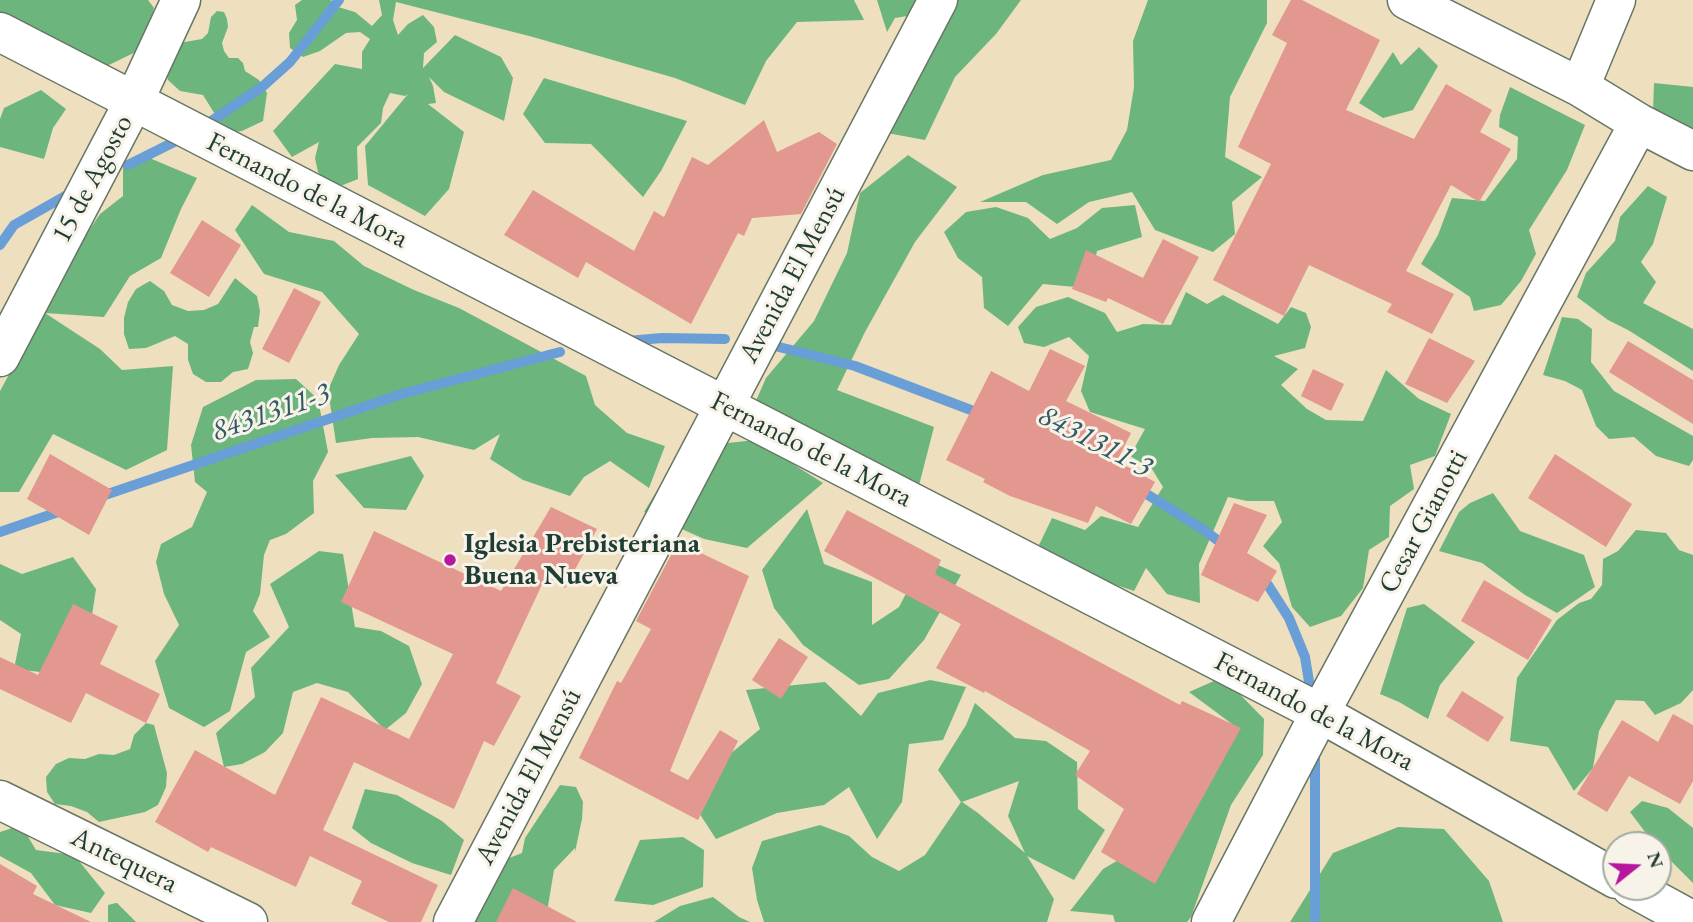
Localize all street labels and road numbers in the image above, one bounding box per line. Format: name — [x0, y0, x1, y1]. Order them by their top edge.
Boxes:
street label: 15 de Agosto — [45, 109, 141, 249]
street label: Fernando de la Mora — [201, 126, 413, 256]
street label: Avenida El Mensú — [732, 181, 854, 369]
street label: Fernando de la Mora — [705, 385, 917, 515]
street label: Cesar Gianotti — [1372, 445, 1476, 599]
street label: Fernando de la Mora — [1208, 645, 1420, 779]
street label: Avenida El Mensú — [468, 683, 590, 871]
street label: Antequera — [65, 821, 183, 901]

